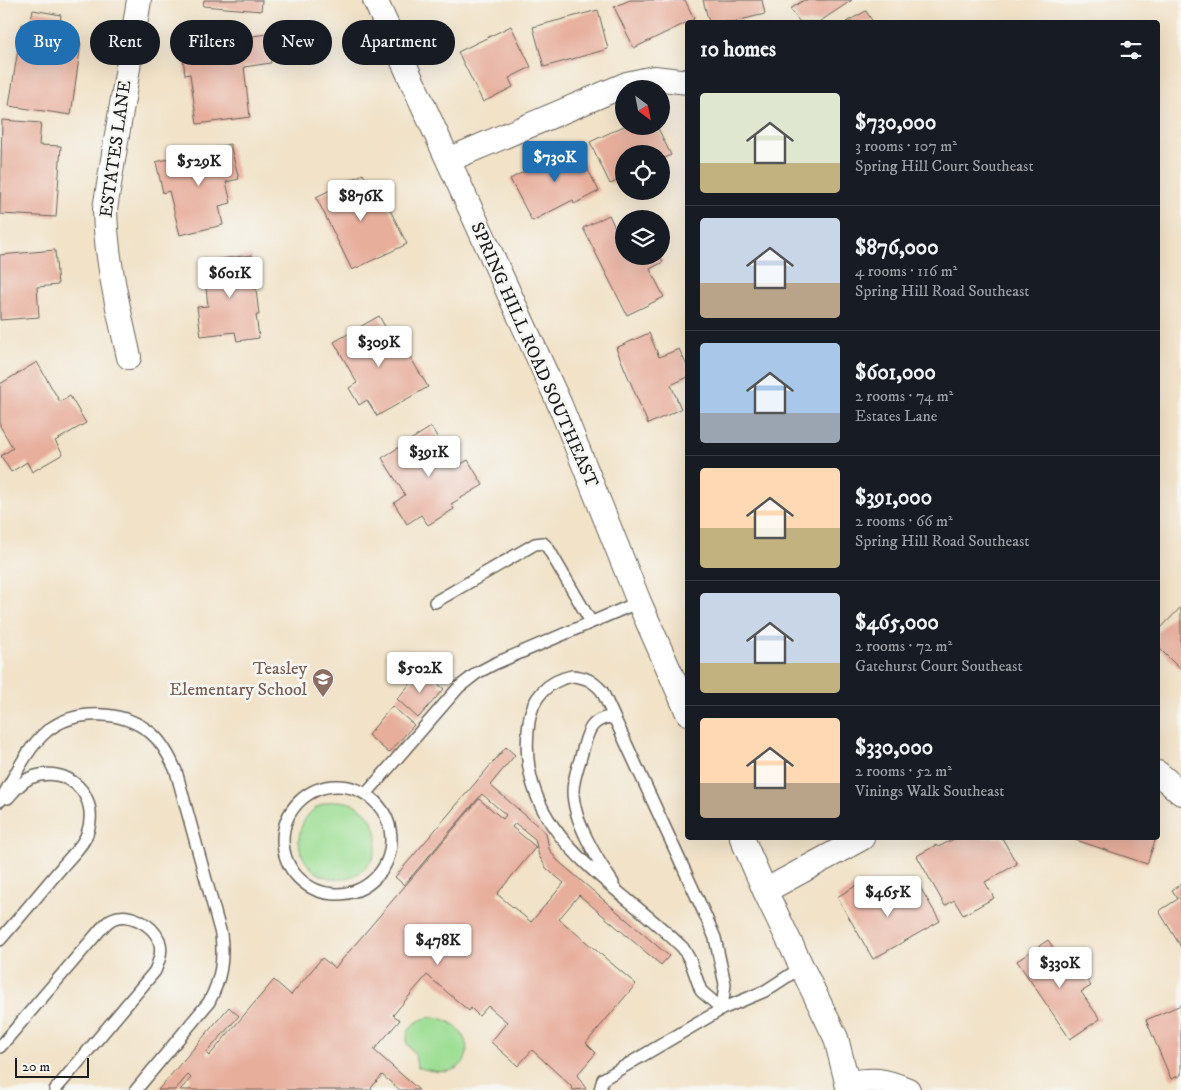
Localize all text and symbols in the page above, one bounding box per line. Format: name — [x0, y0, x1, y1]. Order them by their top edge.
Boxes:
chip: Buy — [15, 20, 80, 65]
chip: Rent — [90, 20, 160, 65]
chip: Filters — [170, 20, 253, 65]
chip: New — [263, 20, 332, 65]
chip: Apartment — [342, 20, 455, 65]
icon: filters — [1117, 36, 1145, 64]
text: 10 homes — [700, 37, 776, 63]
street label: ESTATES LANE — [95, 79, 137, 219]
north arrow — [615, 80, 670, 135]
map controls — [615, 80, 670, 265]
text: $730,000 — [855, 110, 936, 136]
icon: home — [740, 113, 800, 173]
text: 3 rooms · 107 m² — [855, 136, 957, 156]
pin: $730K — [520, 140, 590, 183]
pin: $529K — [164, 144, 234, 187]
button: locate — [615, 145, 670, 200]
text: $730K — [534, 147, 576, 167]
text: $529K — [177, 151, 221, 171]
text: Spring Hill Court Southeast — [855, 156, 1034, 176]
pin: $876K — [326, 180, 396, 222]
text: $876K — [339, 186, 383, 206]
button: layers — [615, 210, 670, 265]
street label: SPRING HILL ROAD SOUTHEAST — [465, 219, 603, 491]
text: $876,000 — [855, 235, 938, 261]
icon: home — [740, 238, 800, 298]
pin: $601K — [195, 256, 265, 299]
text: 4 rooms · 116 m² — [855, 261, 957, 281]
text: $601K — [209, 263, 251, 283]
text: Spring Hill Road Southeast — [855, 281, 1029, 301]
pin: $309K — [344, 326, 414, 368]
text: $309K — [358, 332, 400, 352]
text: $601,000 — [855, 360, 936, 386]
icon: home — [740, 363, 800, 423]
text: 2 rooms · 74 m² — [855, 386, 953, 406]
text: Estates Lane — [855, 406, 937, 426]
pin: $391K — [394, 436, 464, 478]
text: $391K — [409, 442, 449, 462]
text: $391,000 — [855, 485, 932, 511]
icon: home — [740, 488, 800, 548]
text: 2 rooms · 66 m² — [855, 511, 953, 531]
text: Spring Hill Road Southeast — [855, 531, 1029, 551]
text: $465,000 — [855, 610, 939, 636]
icon: home — [740, 613, 800, 673]
text: 2 rooms · 72 m² — [855, 636, 952, 656]
pin: $502K — [385, 652, 455, 694]
text: Gatehurst Court Southeast — [855, 656, 1023, 676]
place label: Teasley Elementary School — [169, 658, 308, 701]
text: $502K — [398, 658, 442, 678]
school or university icon: Teasley Elementary School — [311, 667, 335, 698]
text: $330,000 — [855, 735, 933, 761]
icon: home — [740, 738, 800, 798]
text: 2 rooms · 52 m² — [855, 761, 952, 781]
text: Vinings Walk Southeast — [855, 781, 1004, 801]
pin: $465K — [853, 876, 923, 918]
text: $465K — [865, 882, 911, 902]
pin: $478K — [403, 924, 473, 966]
text: $478K — [415, 930, 461, 950]
pin: $330K — [1025, 946, 1095, 989]
text: $330K — [1040, 953, 1080, 973]
scale bar — [15, 1055, 89, 1078]
text: 20 m — [22, 1058, 50, 1076]

